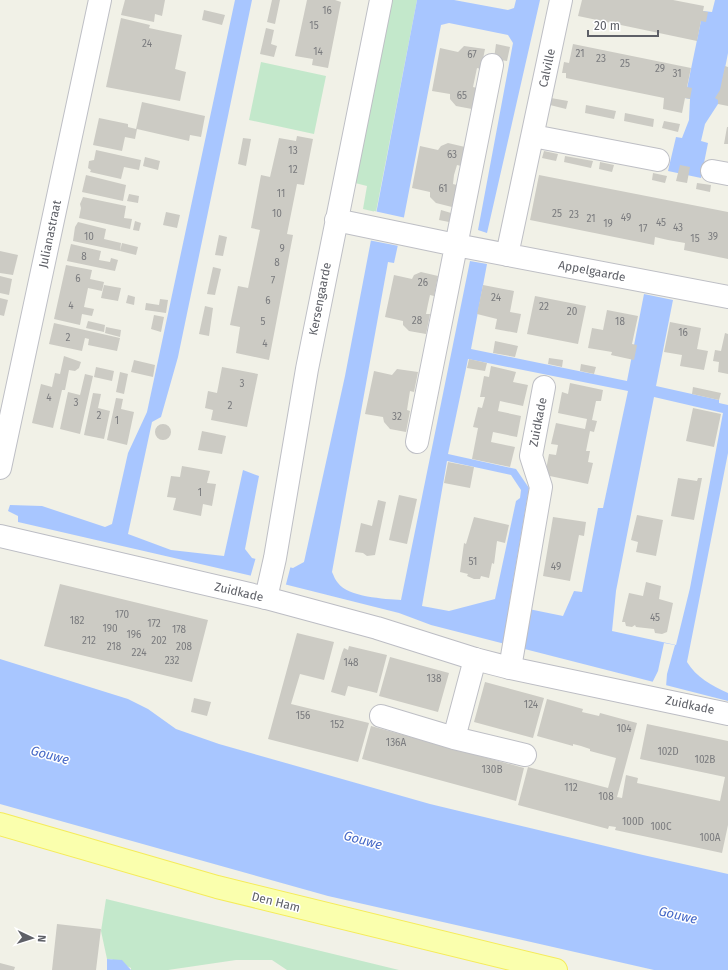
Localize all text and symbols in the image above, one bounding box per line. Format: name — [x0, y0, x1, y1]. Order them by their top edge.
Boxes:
house number: 16 — [322, 5, 332, 17]
scale bar — [588, 12, 658, 38]
text: 20 m — [594, 19, 620, 33]
house number: 15 — [309, 20, 319, 32]
house number: 24 — [142, 38, 153, 50]
house number: 14 — [313, 46, 324, 58]
street label: Calville — [536, 47, 558, 89]
house number: 21 — [575, 48, 585, 60]
house number: 67 — [467, 49, 477, 61]
house number: 23 — [596, 53, 606, 65]
house number: 25 — [620, 58, 630, 70]
house number: 29 — [655, 63, 665, 75]
house number: 31 — [672, 68, 682, 80]
house number: 65 — [457, 90, 467, 102]
house number: 13 — [288, 145, 298, 157]
house number: 63 — [447, 149, 457, 161]
house number: 12 — [288, 164, 298, 176]
house number: 61 — [438, 183, 448, 195]
house number: 11 — [277, 188, 285, 200]
street label: Julianastraat — [36, 198, 64, 269]
house number: 10 — [272, 208, 282, 220]
house number: 25 — [552, 208, 562, 220]
house number: 23 — [569, 209, 579, 221]
house number: 49 — [621, 212, 631, 224]
house number: 21 — [586, 213, 596, 225]
house number: 45 — [656, 217, 666, 229]
house number: 19 — [603, 218, 613, 230]
house number: 43 — [673, 222, 683, 234]
house number: 17 — [639, 223, 648, 235]
house number: 10 — [84, 231, 94, 243]
house number: 39 — [708, 231, 718, 243]
house number: 15 — [690, 233, 700, 245]
house number: 9 — [279, 243, 285, 255]
house number: 8 — [81, 251, 87, 263]
house number: 8 — [274, 257, 280, 269]
street label: Appelgaarde — [557, 258, 627, 284]
street label: Kersengaarde — [306, 261, 334, 337]
house number: 6 — [75, 273, 81, 285]
house number: 7 — [271, 275, 276, 287]
house number: 26 — [418, 277, 428, 289]
house number: 24 — [491, 292, 502, 304]
house number: 6 — [265, 295, 271, 307]
house number: 4 — [68, 300, 74, 312]
house number: 22 — [539, 301, 549, 313]
house number: 20 — [567, 306, 578, 318]
house number: 28 — [412, 315, 423, 327]
house number: 5 — [260, 316, 266, 328]
house number: 18 — [615, 316, 625, 328]
house number: 16 — [678, 327, 688, 339]
house number: 2 — [66, 332, 71, 344]
house number: 4 — [262, 338, 268, 350]
house number: 3 — [240, 378, 245, 390]
house number: 4 — [46, 392, 52, 404]
street label: Zuidkade — [526, 396, 550, 448]
house number: 3 — [74, 397, 79, 409]
house number: 2 — [228, 400, 233, 412]
house number: 2 — [97, 410, 102, 422]
house number: 32 — [392, 411, 402, 423]
house number: 1 — [115, 415, 119, 427]
house number: 1 — [198, 487, 202, 499]
house number: 51 — [469, 556, 477, 568]
house number: 49 — [551, 561, 561, 573]
street label: Zuidkade — [213, 580, 265, 604]
house number: 170 — [115, 609, 130, 621]
house number: 45 — [650, 612, 660, 624]
house number: 182 — [70, 615, 84, 627]
house number: 172 — [147, 618, 161, 630]
house number: 190 — [102, 623, 118, 635]
house number: 178 — [172, 624, 187, 636]
house number: 196 — [127, 629, 141, 641]
house number: 212 — [82, 635, 96, 647]
house number: 202 — [151, 635, 167, 647]
house number: 218 — [107, 641, 122, 653]
house number: 208 — [176, 641, 193, 653]
house number: 224 — [132, 647, 147, 659]
house number: 232 — [165, 655, 179, 667]
house number: 148 — [343, 657, 359, 669]
house number: 138 — [427, 673, 442, 685]
street label: Zuidkade — [664, 693, 716, 717]
house number: 124 — [524, 699, 539, 711]
house number: 156 — [296, 710, 310, 722]
house number: 152 — [330, 719, 344, 731]
house number: 104 — [616, 723, 632, 735]
house number: 136A — [386, 737, 406, 749]
water label: Gouwe — [29, 743, 71, 767]
house number: 102D — [657, 746, 679, 758]
house number: 102B — [695, 754, 715, 766]
house number: 130B — [482, 764, 502, 776]
house number: 112 — [564, 782, 578, 794]
house number: 108 — [598, 791, 614, 803]
house number: 100D — [622, 816, 644, 828]
house number: 100C — [650, 821, 672, 833]
water label: Gouwe — [342, 828, 384, 852]
house number: 100A — [699, 832, 721, 844]
street label: Den Ham — [250, 889, 302, 915]
water label: Gouwe — [657, 903, 699, 927]
north arrow — [12, 918, 52, 958]
text: N — [35, 935, 48, 943]

